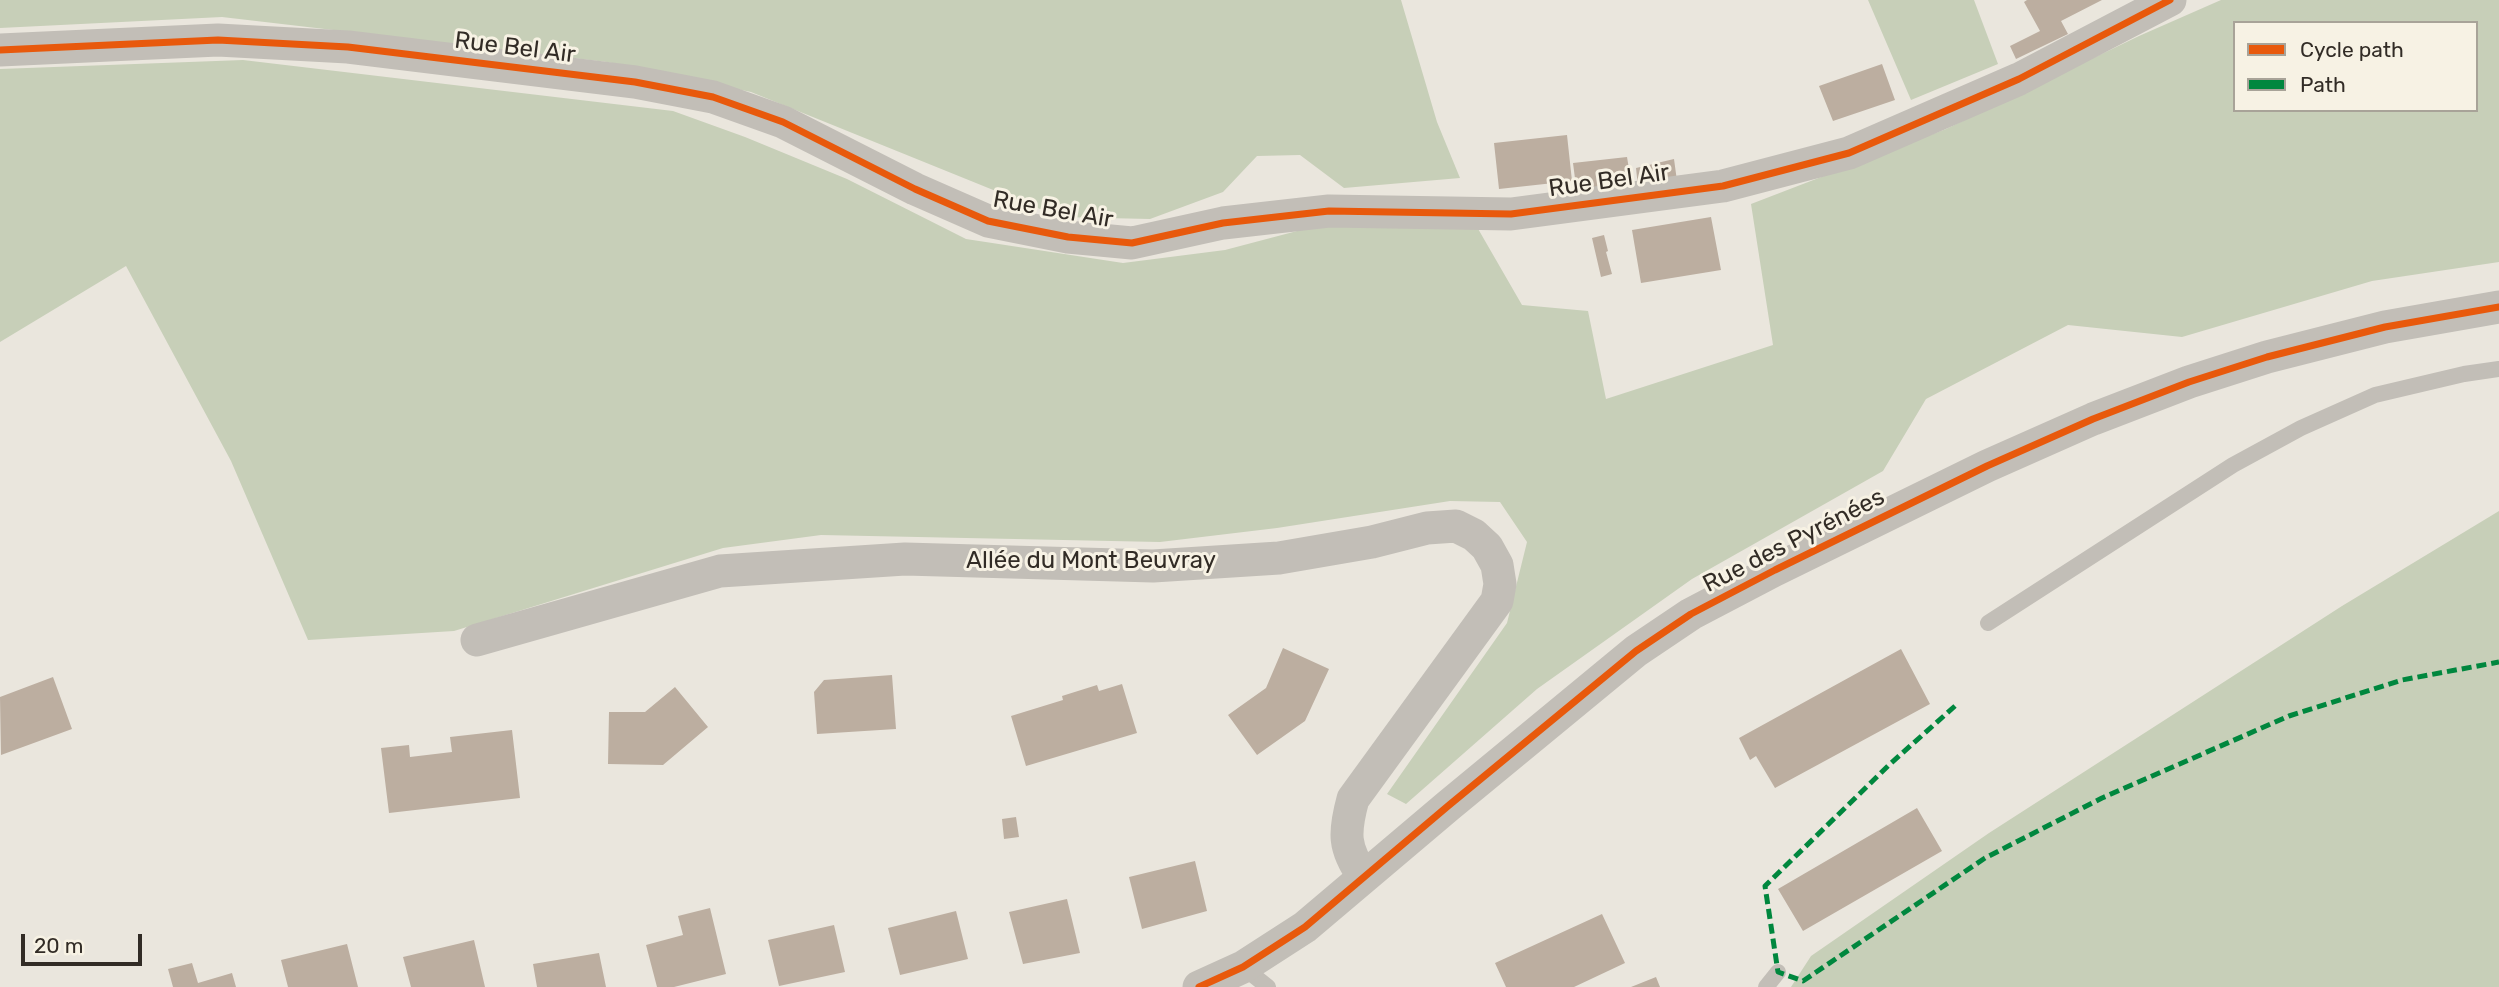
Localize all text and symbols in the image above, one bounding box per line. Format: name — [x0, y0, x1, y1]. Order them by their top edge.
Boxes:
legend — [2233, 21, 2478, 112]
street label: Rue Bel Air — [453, 26, 577, 70]
text: Cycle path — [2300, 37, 2404, 62]
text: Path — [2300, 72, 2346, 97]
street label: Rue Bel Air — [1547, 158, 1671, 204]
street label: Rue Bel Air — [991, 185, 1115, 235]
street label: Rue des Pyrénées — [1698, 483, 1890, 599]
street label: Allée du Mont Beuvray — [966, 547, 1216, 575]
scale bar — [24, 920, 145, 964]
text: 20 m — [34, 933, 83, 958]

